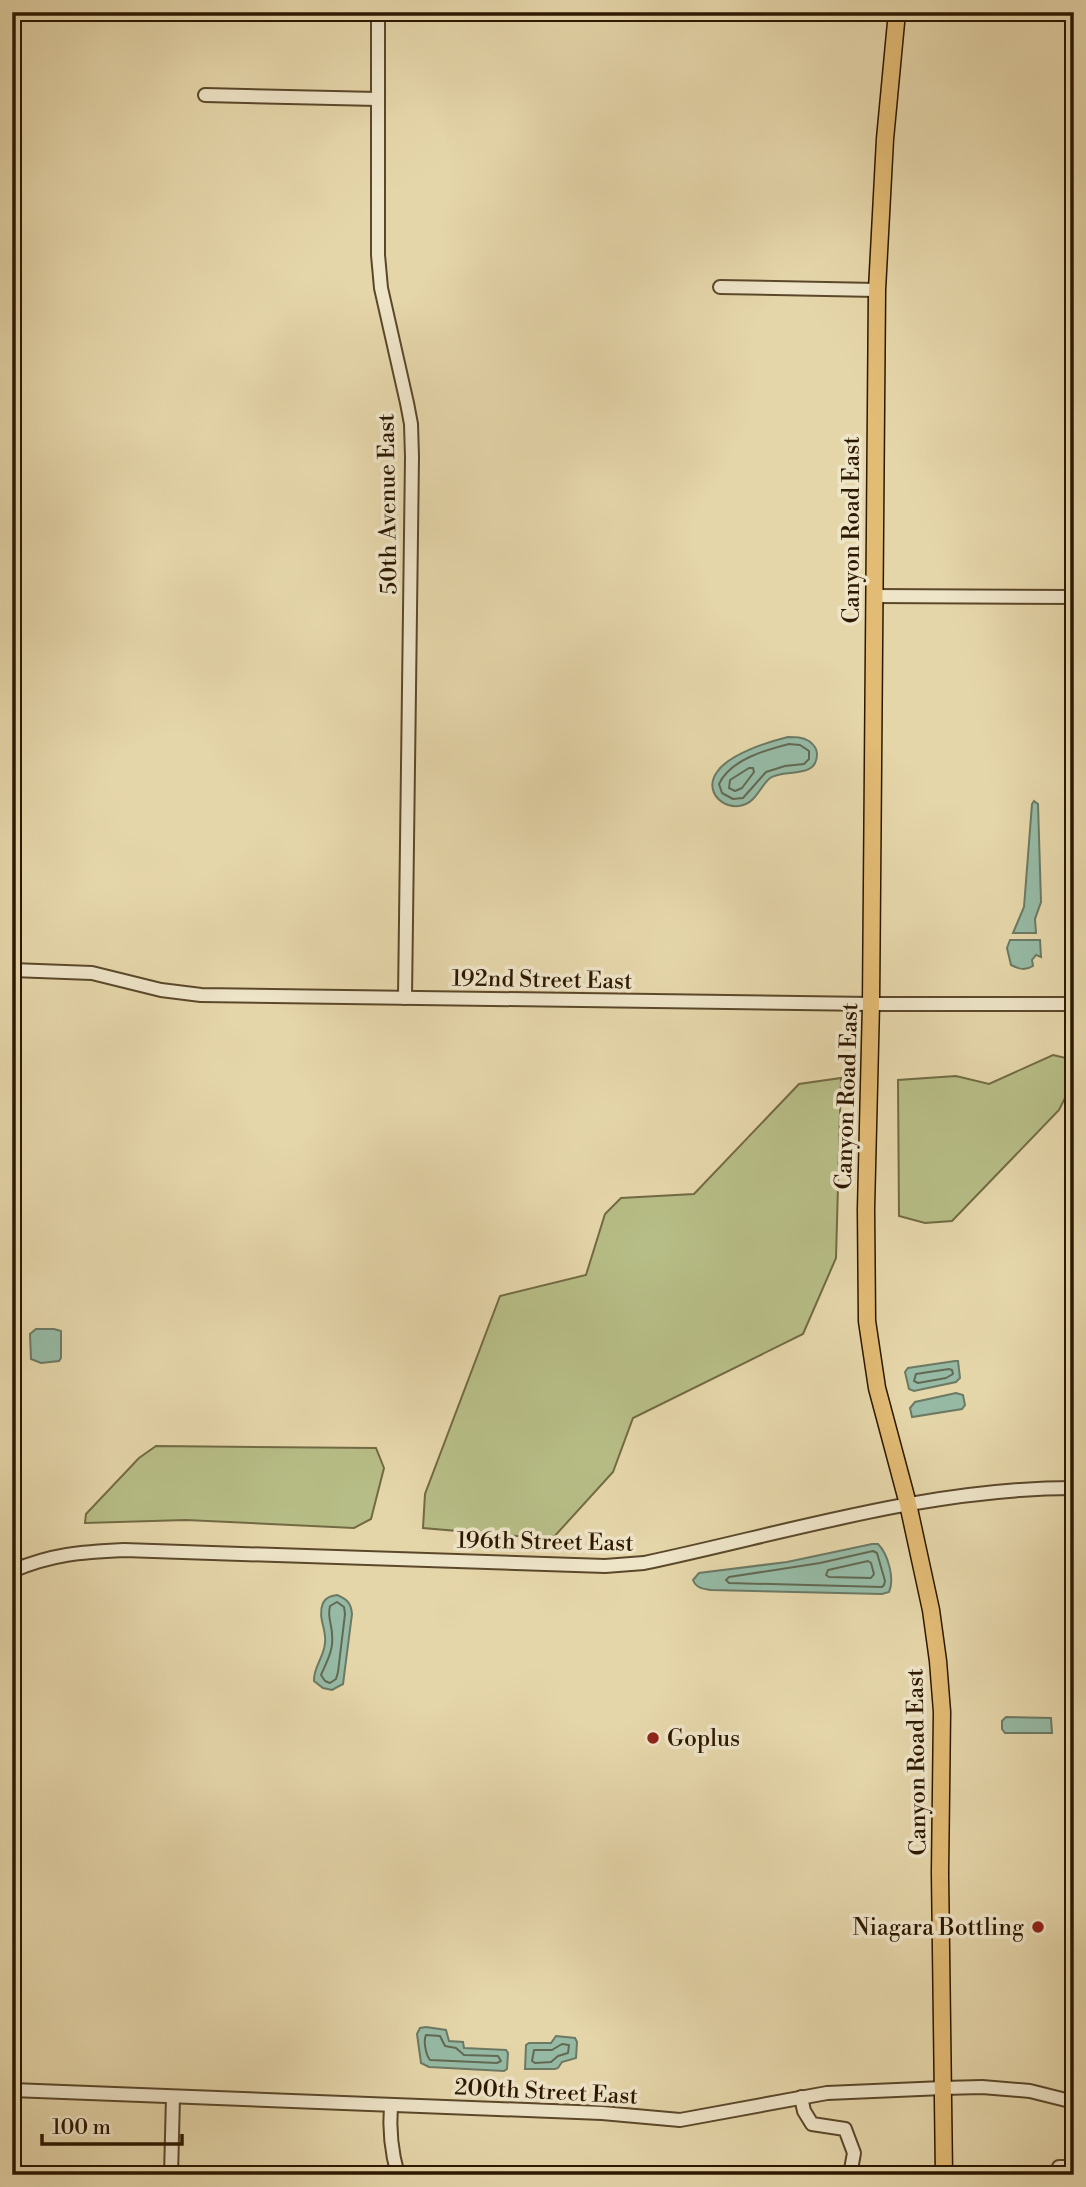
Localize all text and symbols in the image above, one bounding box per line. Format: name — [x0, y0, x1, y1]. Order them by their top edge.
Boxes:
street label: 50th Avenue East — [372, 413, 404, 595]
street label: Canyon Road East — [838, 436, 866, 624]
street label: 192nd Street East — [451, 964, 633, 996]
street label: Canyon Road East — [830, 1002, 864, 1190]
street label: 196th Street East — [456, 1526, 634, 1558]
street label: Canyon Road East — [901, 1668, 933, 1856]
place label: Goplus — [667, 1725, 740, 1753]
marker: Goplus — [645, 1730, 661, 1746]
place label: Niagara Bottling — [852, 1914, 1024, 1942]
marker: Niagara Bottling — [1030, 1919, 1046, 1935]
street label: 200th Street East — [454, 2073, 638, 2111]
scale bar — [42, 2103, 182, 2147]
text: 100 m — [52, 2115, 111, 2141]

